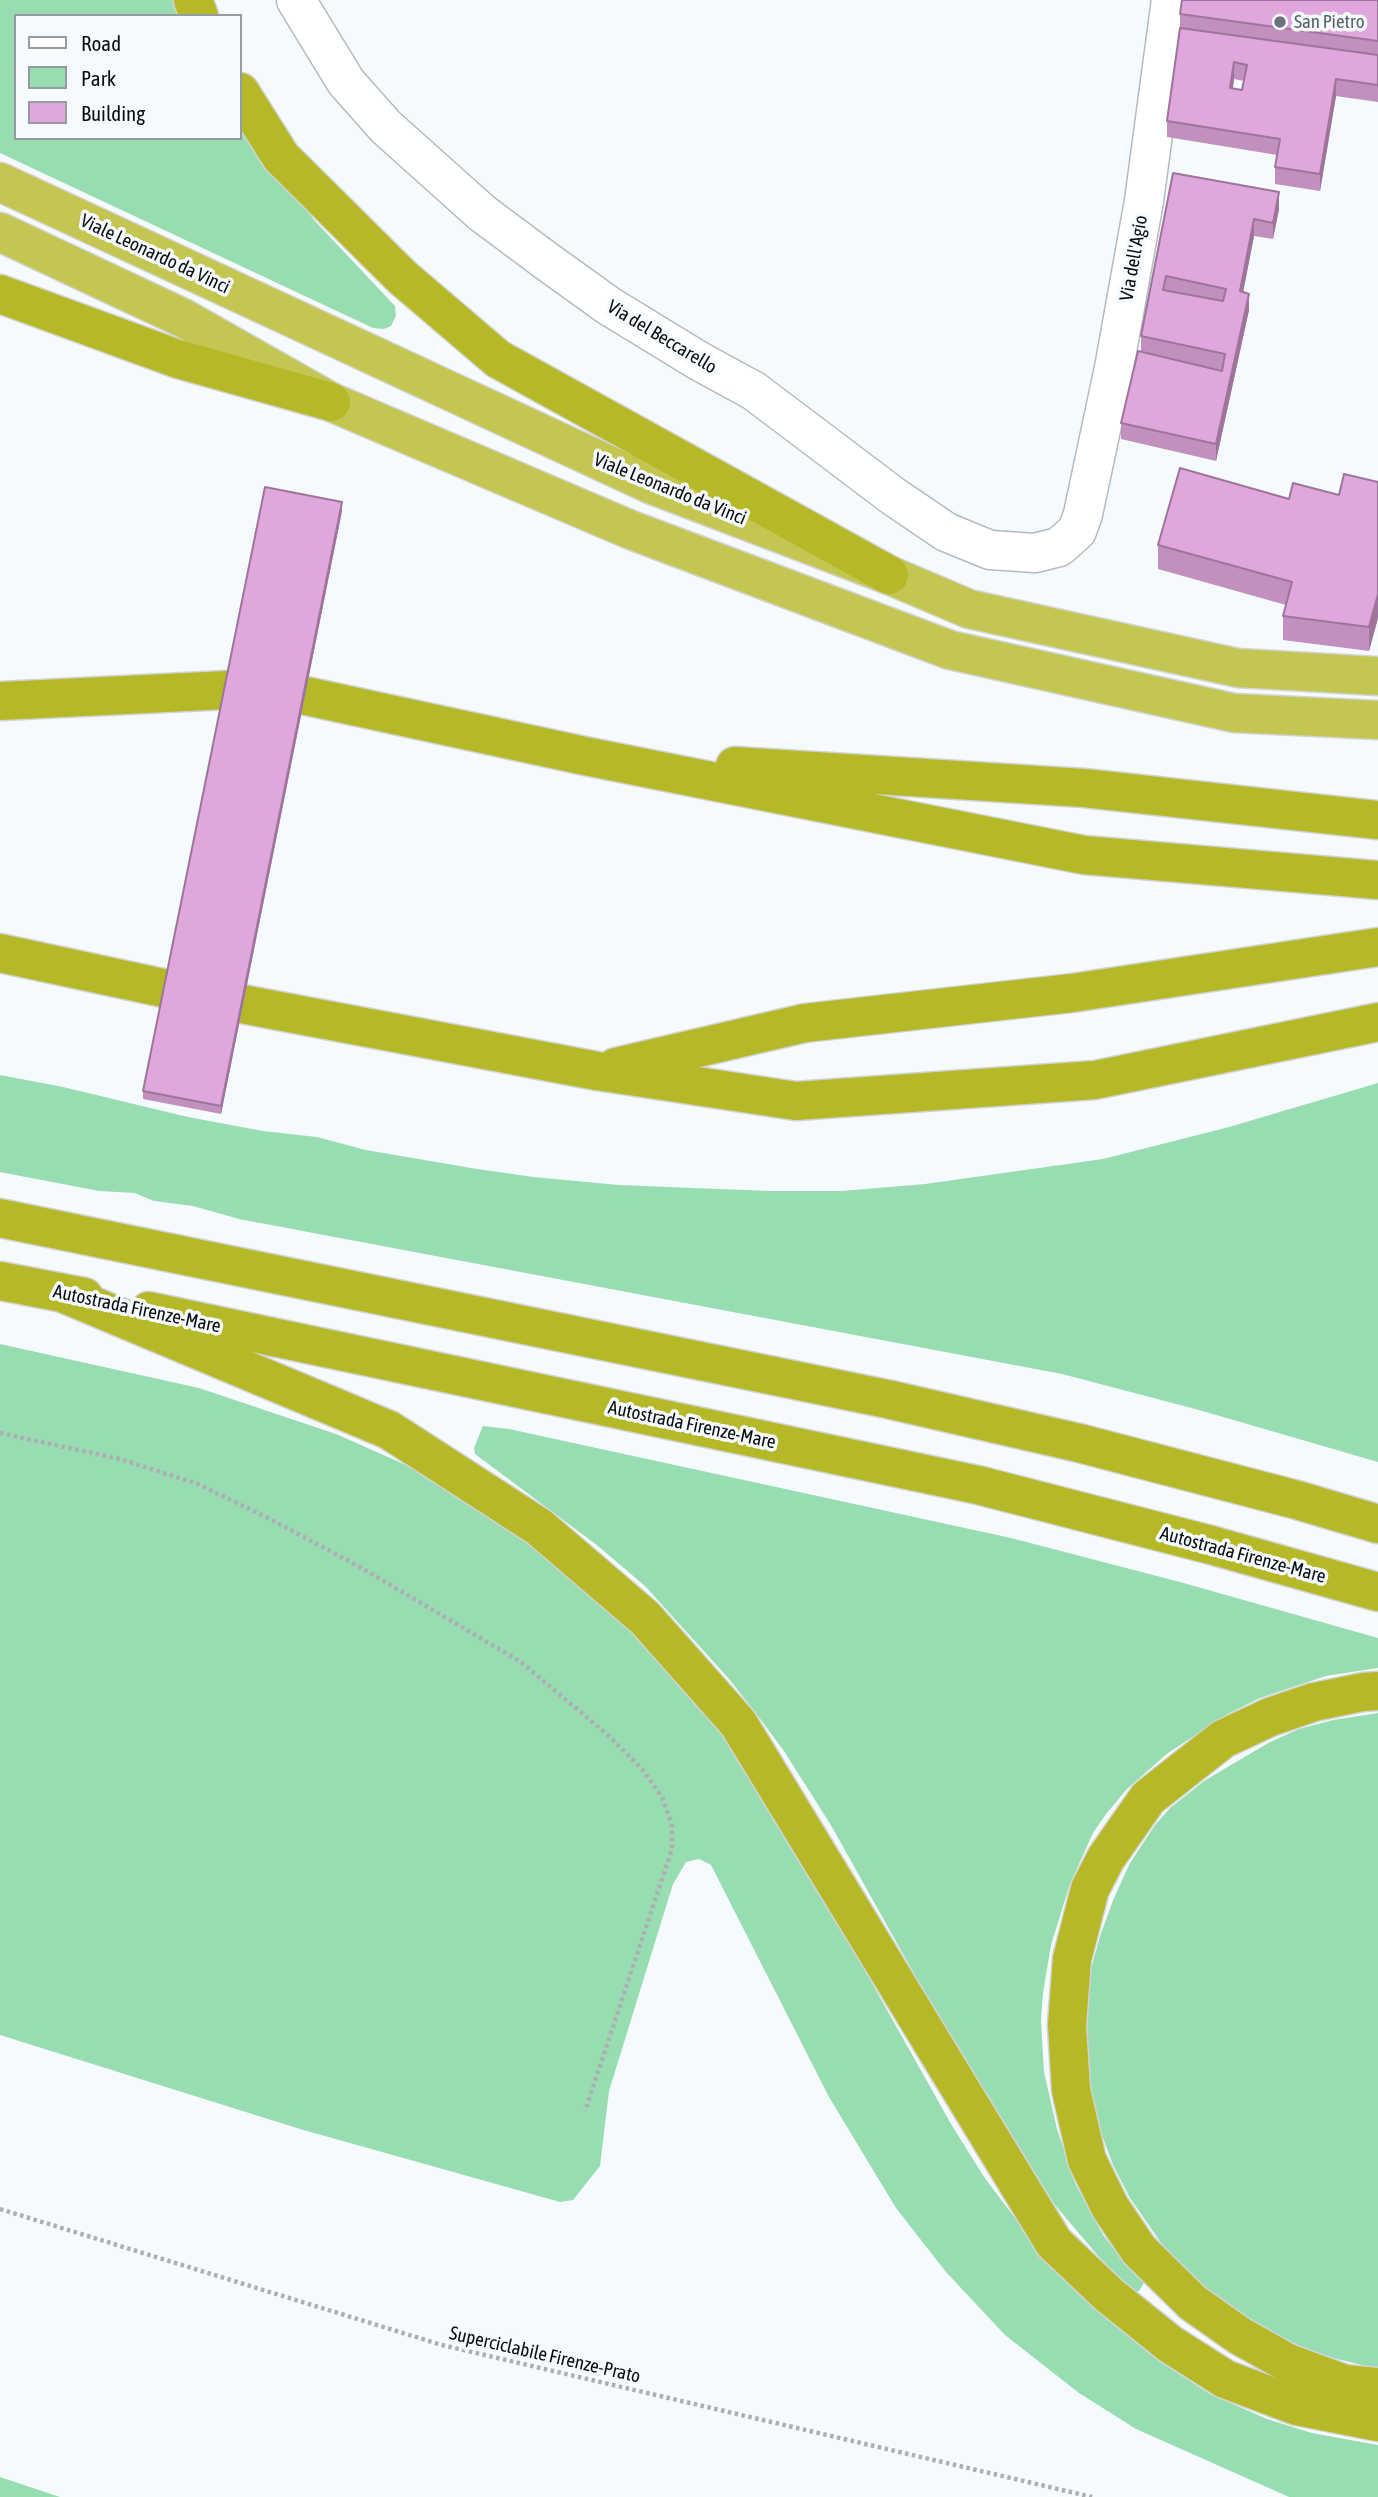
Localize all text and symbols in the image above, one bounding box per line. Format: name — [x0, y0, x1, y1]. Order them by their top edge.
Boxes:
place label: San Pietro — [1294, 11, 1365, 33]
legend — [14, 14, 242, 140]
marker: San Pietro — [1272, 14, 1288, 30]
text: Road — [81, 31, 121, 55]
text: Park — [81, 66, 116, 90]
text: Building — [81, 101, 145, 125]
street label: Viale Leonardo da Vinci — [77, 209, 233, 299]
street label: Via dell'Agio — [1115, 213, 1153, 303]
street label: Via del Beccarello — [603, 295, 721, 379]
street label: Viale Leonardo da Vinci — [590, 448, 750, 530]
street label: Autostrada Firenze-Mare — [51, 1280, 223, 1338]
street label: Autostrada Firenze-Mare — [606, 1396, 778, 1454]
street label: Autostrada Firenze-Mare — [1158, 1522, 1328, 1588]
street label: Superciclabile Firenze-Prato — [447, 2322, 643, 2388]

